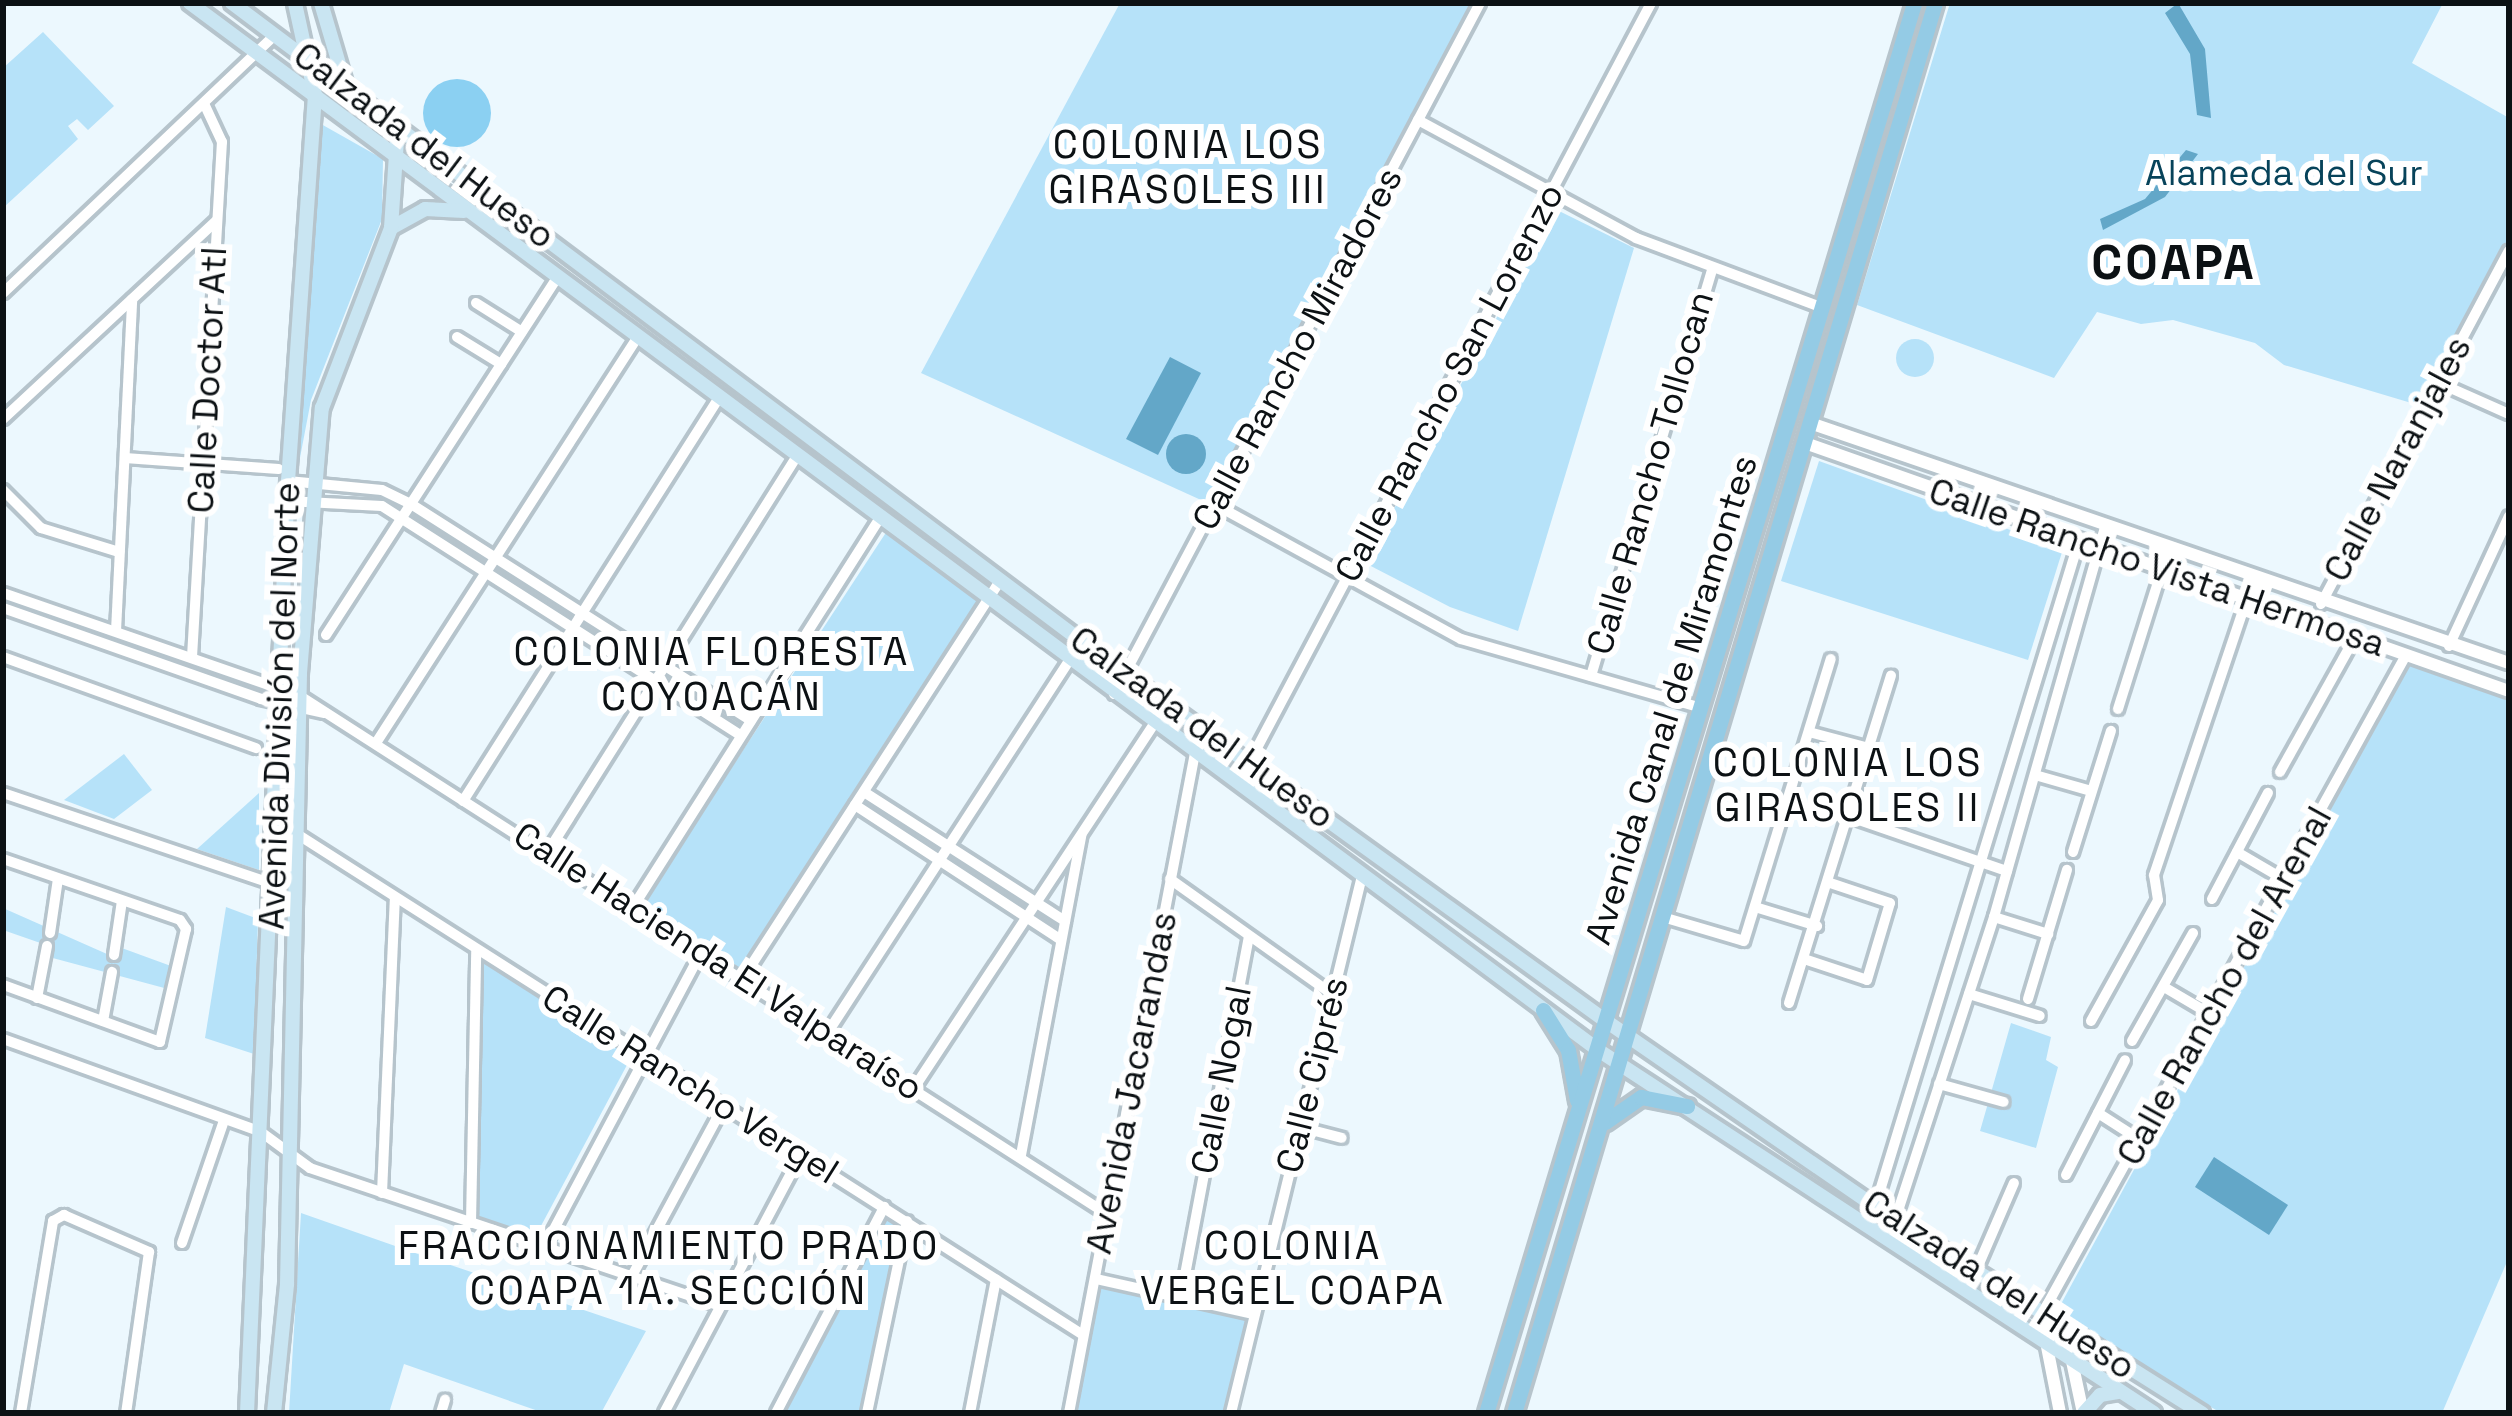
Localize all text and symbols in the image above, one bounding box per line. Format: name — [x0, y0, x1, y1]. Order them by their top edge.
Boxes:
street label: Calzada del Hueso — [285, 34, 563, 258]
district label: COLONIA LOS GIRASOLES III — [1048, 123, 1328, 214]
park label: Alameda del Sur — [2145, 152, 2423, 196]
street label: Calle Rancho Miradores — [1184, 160, 1412, 538]
street label: Calle Rancho San Lorenzo — [1326, 176, 1574, 590]
district label: COAPA — [2091, 234, 2257, 292]
street label: Calle Doctor Atl — [179, 245, 237, 515]
street label: Calle Rancho Tollocan — [1578, 286, 1724, 660]
street label: Calle Naranjales — [2315, 329, 2481, 589]
street label: Avenida Canal de Miramontes — [1577, 450, 1767, 950]
street label: Calle Rancho Vista Hermosa — [1923, 469, 2391, 667]
street label: Avenida División del Norte — [251, 481, 309, 931]
street label: Calzada del Hueso — [1062, 618, 1342, 838]
district label: COLONIA FLORESTA COYOACÁN — [513, 630, 911, 721]
district label: COLONIA LOS GIRASOLES II — [1712, 741, 1984, 832]
street label: Calle Rancho del Arenal — [2108, 799, 2342, 1173]
street label: Calle Hacienda El Valparaíso — [505, 813, 931, 1111]
street label: Avenida Jacarandas — [1078, 908, 1186, 1258]
street label: Calle Ciprés — [1268, 973, 1358, 1177]
street label: Calle Rancho Vergel — [534, 976, 846, 1194]
street label: Calle Nogal — [1183, 982, 1261, 1178]
street label: Calzada del Hueso — [1855, 1181, 2143, 1389]
district label: FRACCIONAMIENTO PRADO COAPA 1A. SECCIÓN — [398, 1224, 940, 1315]
district label: COLONIA VERGEL COAPA — [1140, 1224, 1446, 1315]

